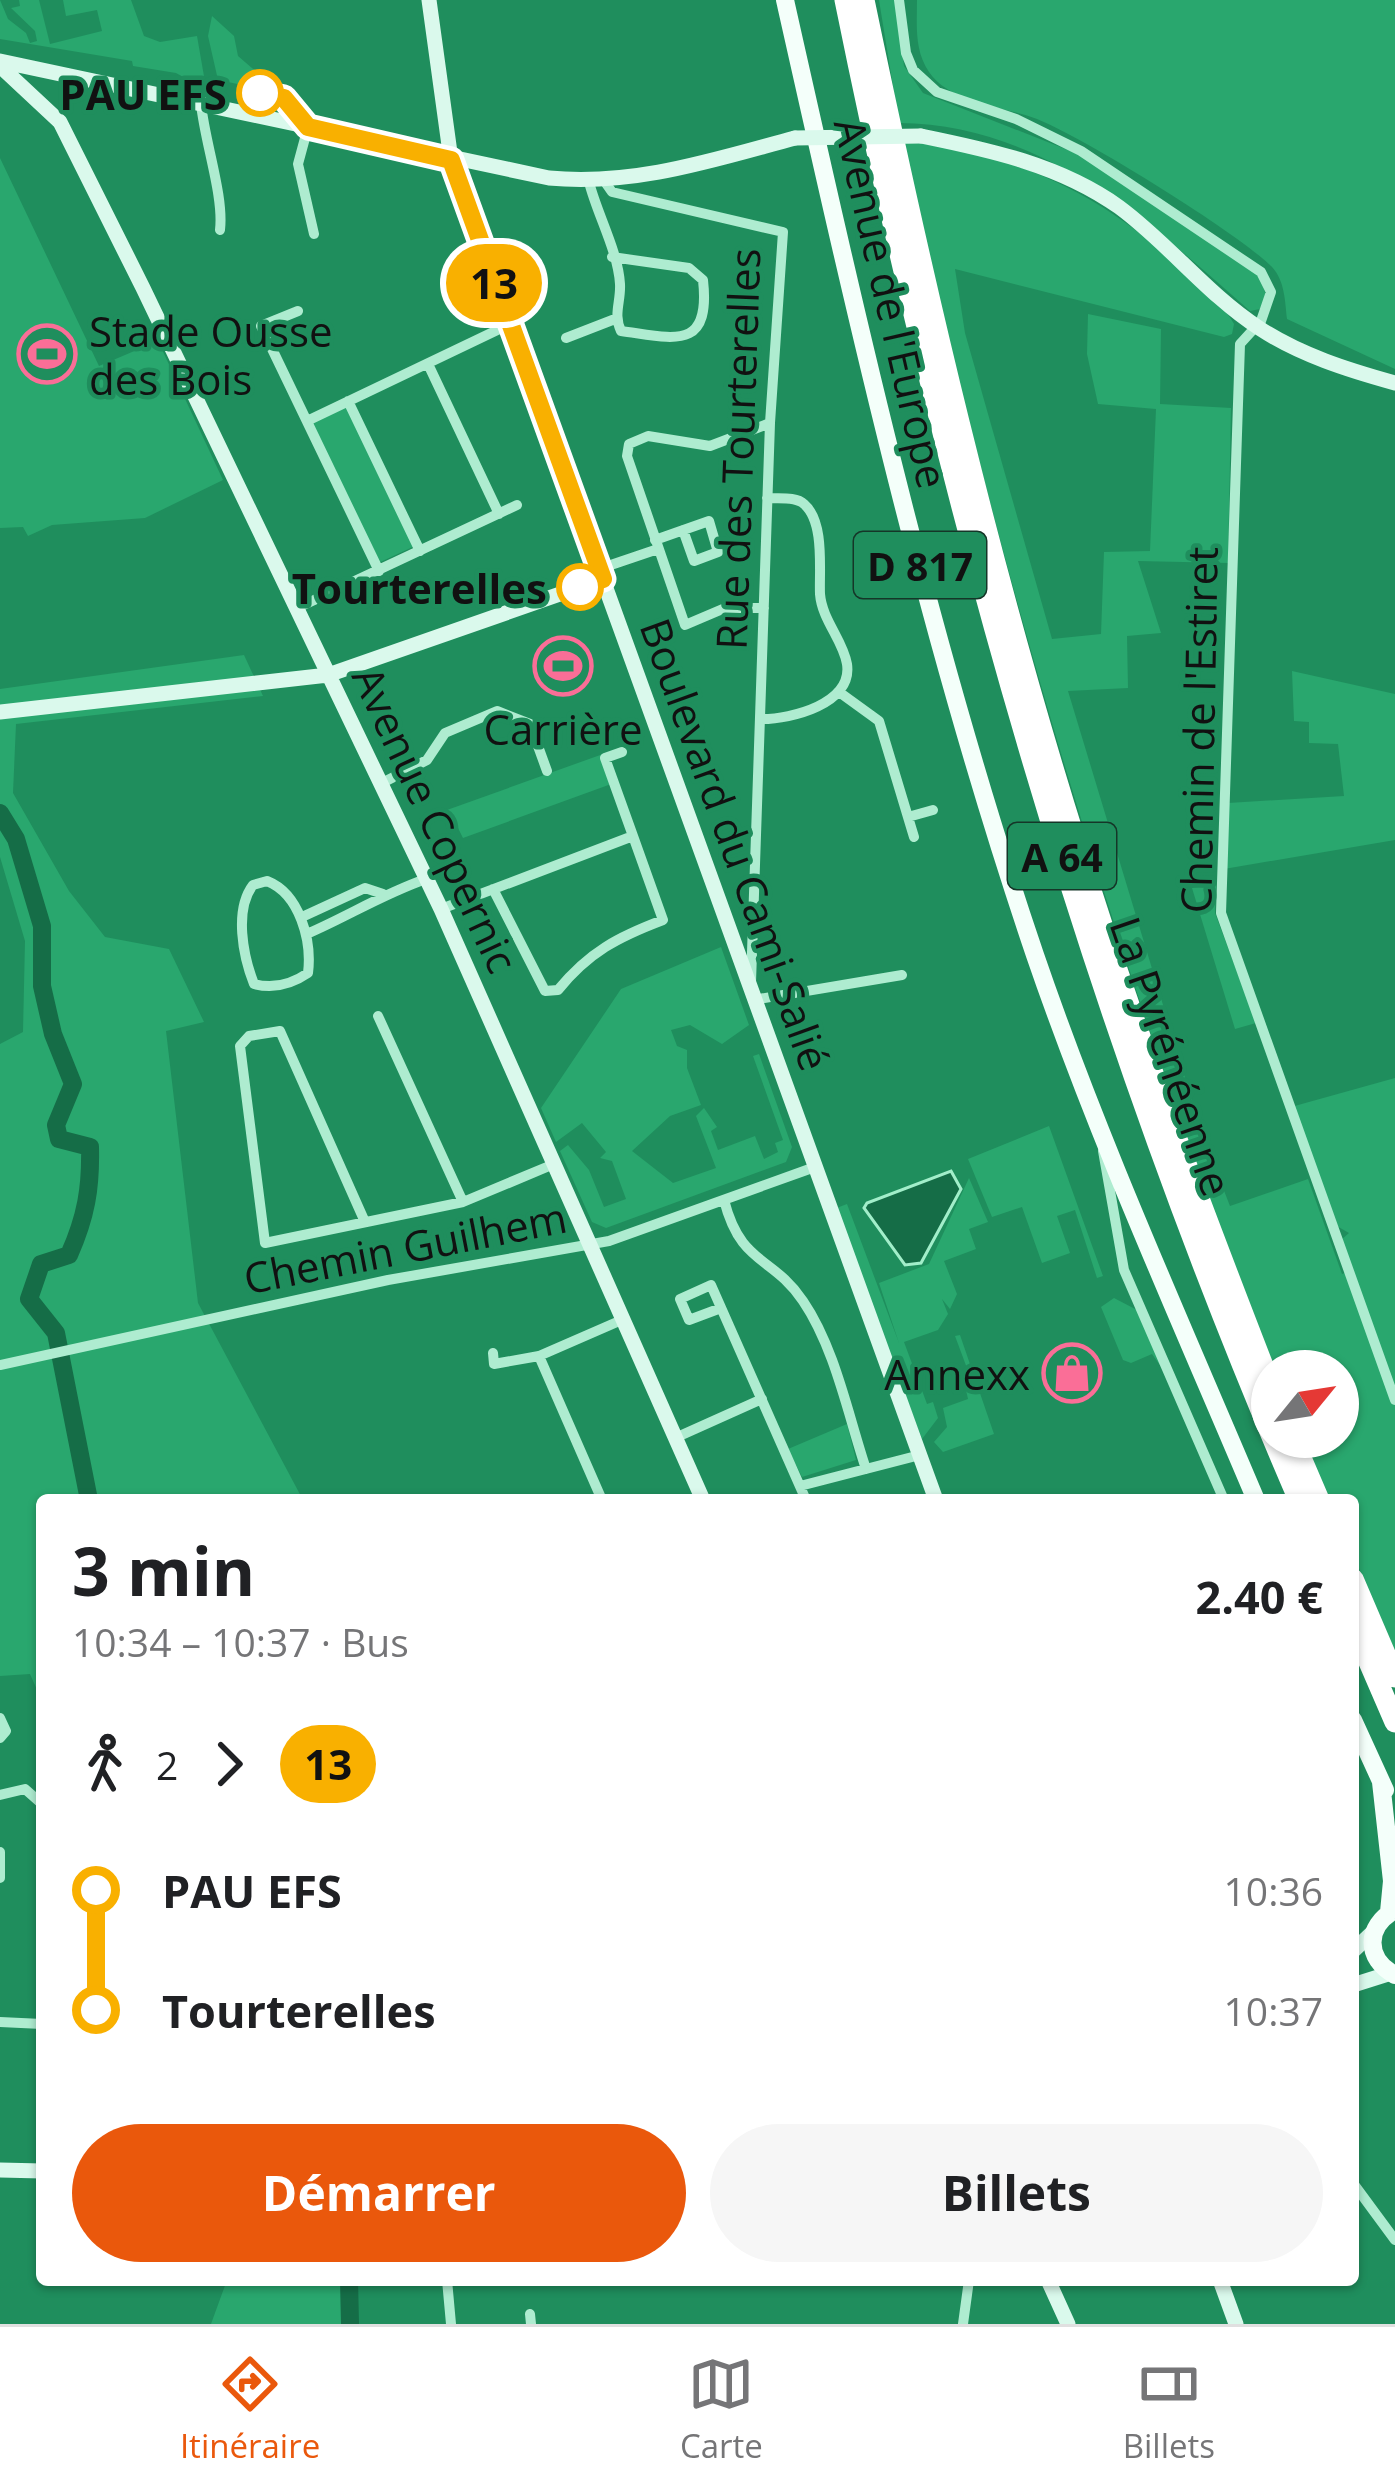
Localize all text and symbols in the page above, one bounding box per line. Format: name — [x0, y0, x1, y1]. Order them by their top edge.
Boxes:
place label: PAU EFS — [59, 65, 227, 122]
marker: PAU EFS — [238, 71, 282, 115]
street label: Avenue de l'Europe — [822, 112, 962, 494]
line badge: 13 — [440, 244, 548, 322]
street label: Rue des Tourterelles — [702, 247, 772, 651]
text: 13 — [470, 254, 518, 311]
place label: Stade Ousse des Bois — [89, 302, 333, 407]
sports icon: Stade Ousse des Bois — [16, 323, 78, 385]
road number: D 817 — [854, 532, 986, 598]
street label: Chemin de l'Estiret — [1166, 546, 1230, 914]
place label: Tourterelles — [292, 559, 547, 616]
marker: Tourterelles — [558, 565, 602, 609]
street label: Boulevard du Cami-Salié — [628, 610, 844, 1078]
sports icon: Carrière — [532, 635, 594, 697]
street label: Avenue Copernic — [340, 657, 532, 981]
place label: Carrière — [483, 700, 643, 757]
road number: A 64 — [1008, 823, 1116, 889]
street label: La Pyrénéenne — [1098, 909, 1246, 1203]
street label: Chemin Guilhem — [239, 1188, 571, 1306]
shop icon: Annexx — [1041, 1342, 1103, 1404]
place label: Annexx — [884, 1345, 1030, 1402]
north arrow — [1251, 1350, 1359, 1458]
map controls — [1251, 1350, 1359, 1458]
text: 3 min — [72, 1525, 255, 1615]
text: 2.40 € — [1196, 1566, 1323, 1627]
text: 10:34 – 10:37 · Bus — [72, 1615, 409, 1668]
icon: walk — [72, 1731, 138, 1797]
icon: forward — [196, 1731, 262, 1797]
text: 13 — [304, 1735, 352, 1792]
text: 2 — [156, 1738, 178, 1791]
text: PAU EFS — [162, 1860, 342, 1921]
text: 10:36 — [1224, 1864, 1323, 1917]
text: Tourterelles — [162, 1980, 436, 2041]
text: 10:37 — [1224, 1984, 1323, 2037]
button: Démarrer — [72, 2124, 686, 2262]
button: Billets — [710, 2124, 1323, 2262]
tab: Itinéraire — [180, 2351, 320, 2468]
tab: Carte — [680, 2351, 763, 2468]
tab: Billets — [1123, 2351, 1215, 2468]

